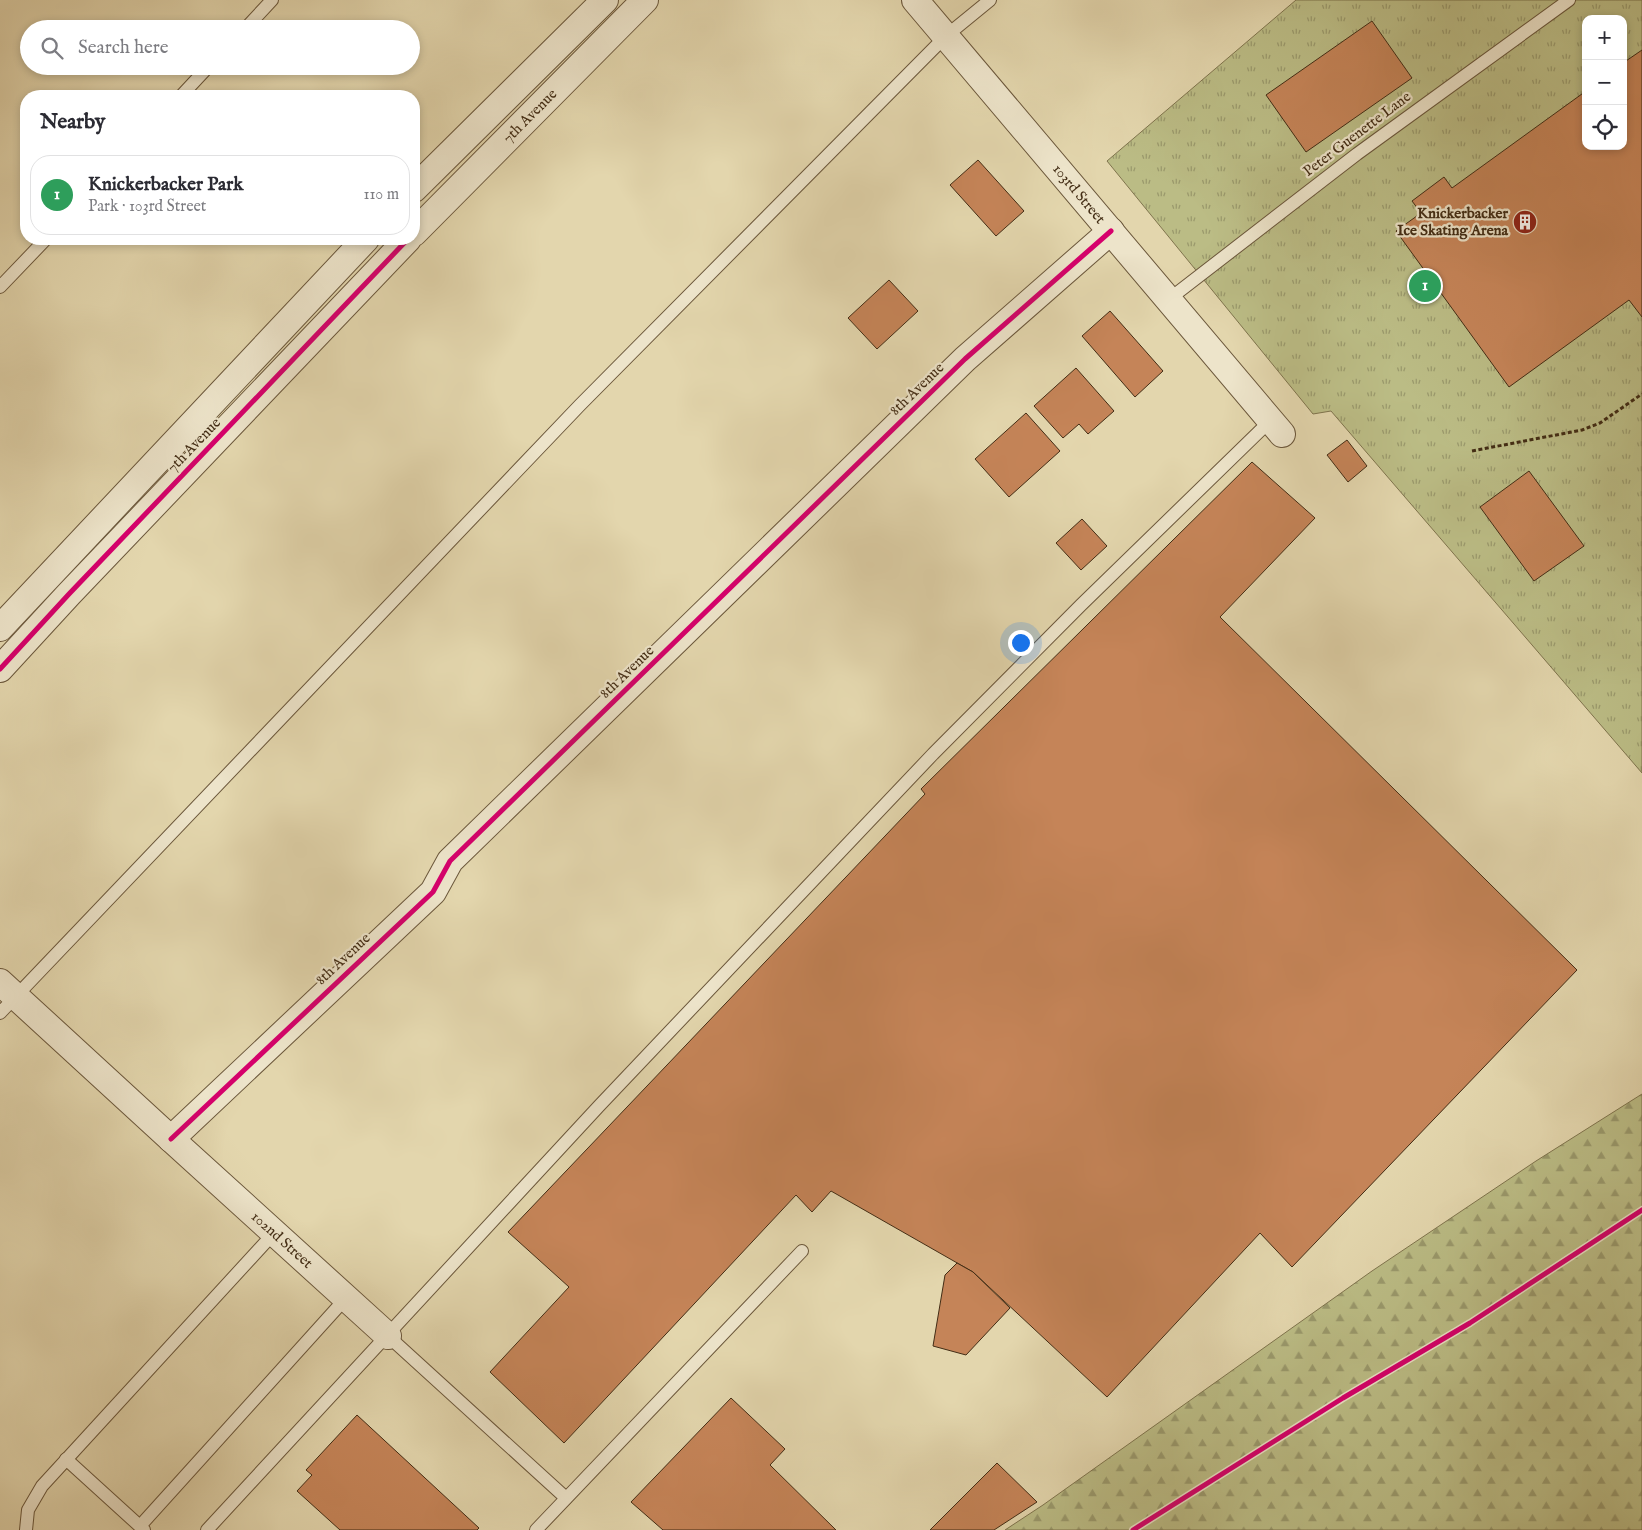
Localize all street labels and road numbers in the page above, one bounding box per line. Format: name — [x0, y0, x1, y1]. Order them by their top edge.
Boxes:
street label: 7th Avenue — [499, 85, 561, 147]
street label: Peter Guenette Lane — [1299, 87, 1415, 181]
street label: 103rd Street — [1048, 160, 1110, 228]
street label: 8th Avenue — [886, 358, 948, 419]
street label: 7th Avenue — [163, 413, 225, 477]
street label: 8th Avenue — [596, 641, 658, 702]
street label: 8th Avenue — [312, 929, 374, 989]
street label: 102nd Street — [247, 1207, 317, 1273]

